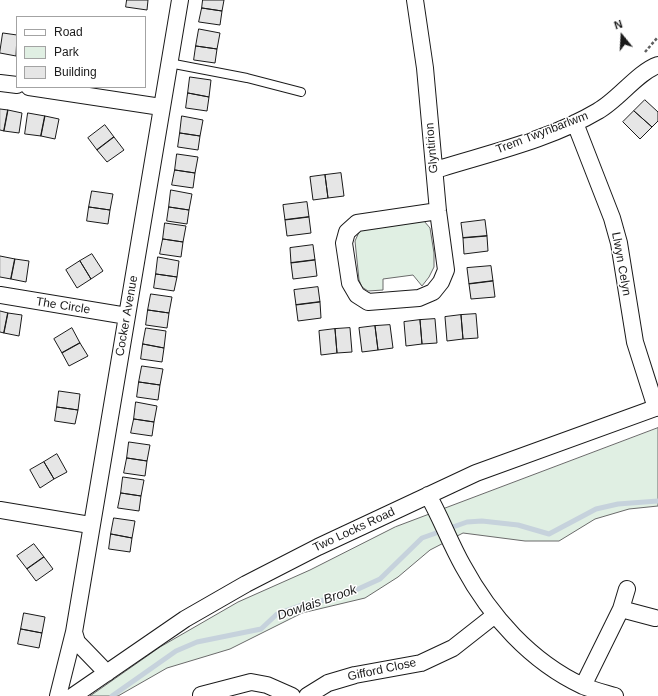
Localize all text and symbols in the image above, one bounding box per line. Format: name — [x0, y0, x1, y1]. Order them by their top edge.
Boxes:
legend — [16, 16, 146, 88]
north arrow — [602, 16, 642, 56]
text: N — [613, 18, 624, 32]
text: Road — [54, 25, 83, 39]
text: Park — [54, 45, 79, 59]
text: Building — [54, 65, 97, 79]
street label: Trem Twynbarlwm — [494, 109, 590, 157]
street label: Glyntirion — [423, 122, 441, 174]
street label: Llwyn Celyn — [608, 231, 634, 297]
street label: Cocker Avenue — [113, 274, 141, 358]
street label: The Circle — [35, 295, 91, 317]
street label: Two Locks Road — [311, 505, 397, 555]
water label: Dowlais Brook — [275, 582, 359, 624]
street label: Gifford Close — [346, 656, 418, 684]

